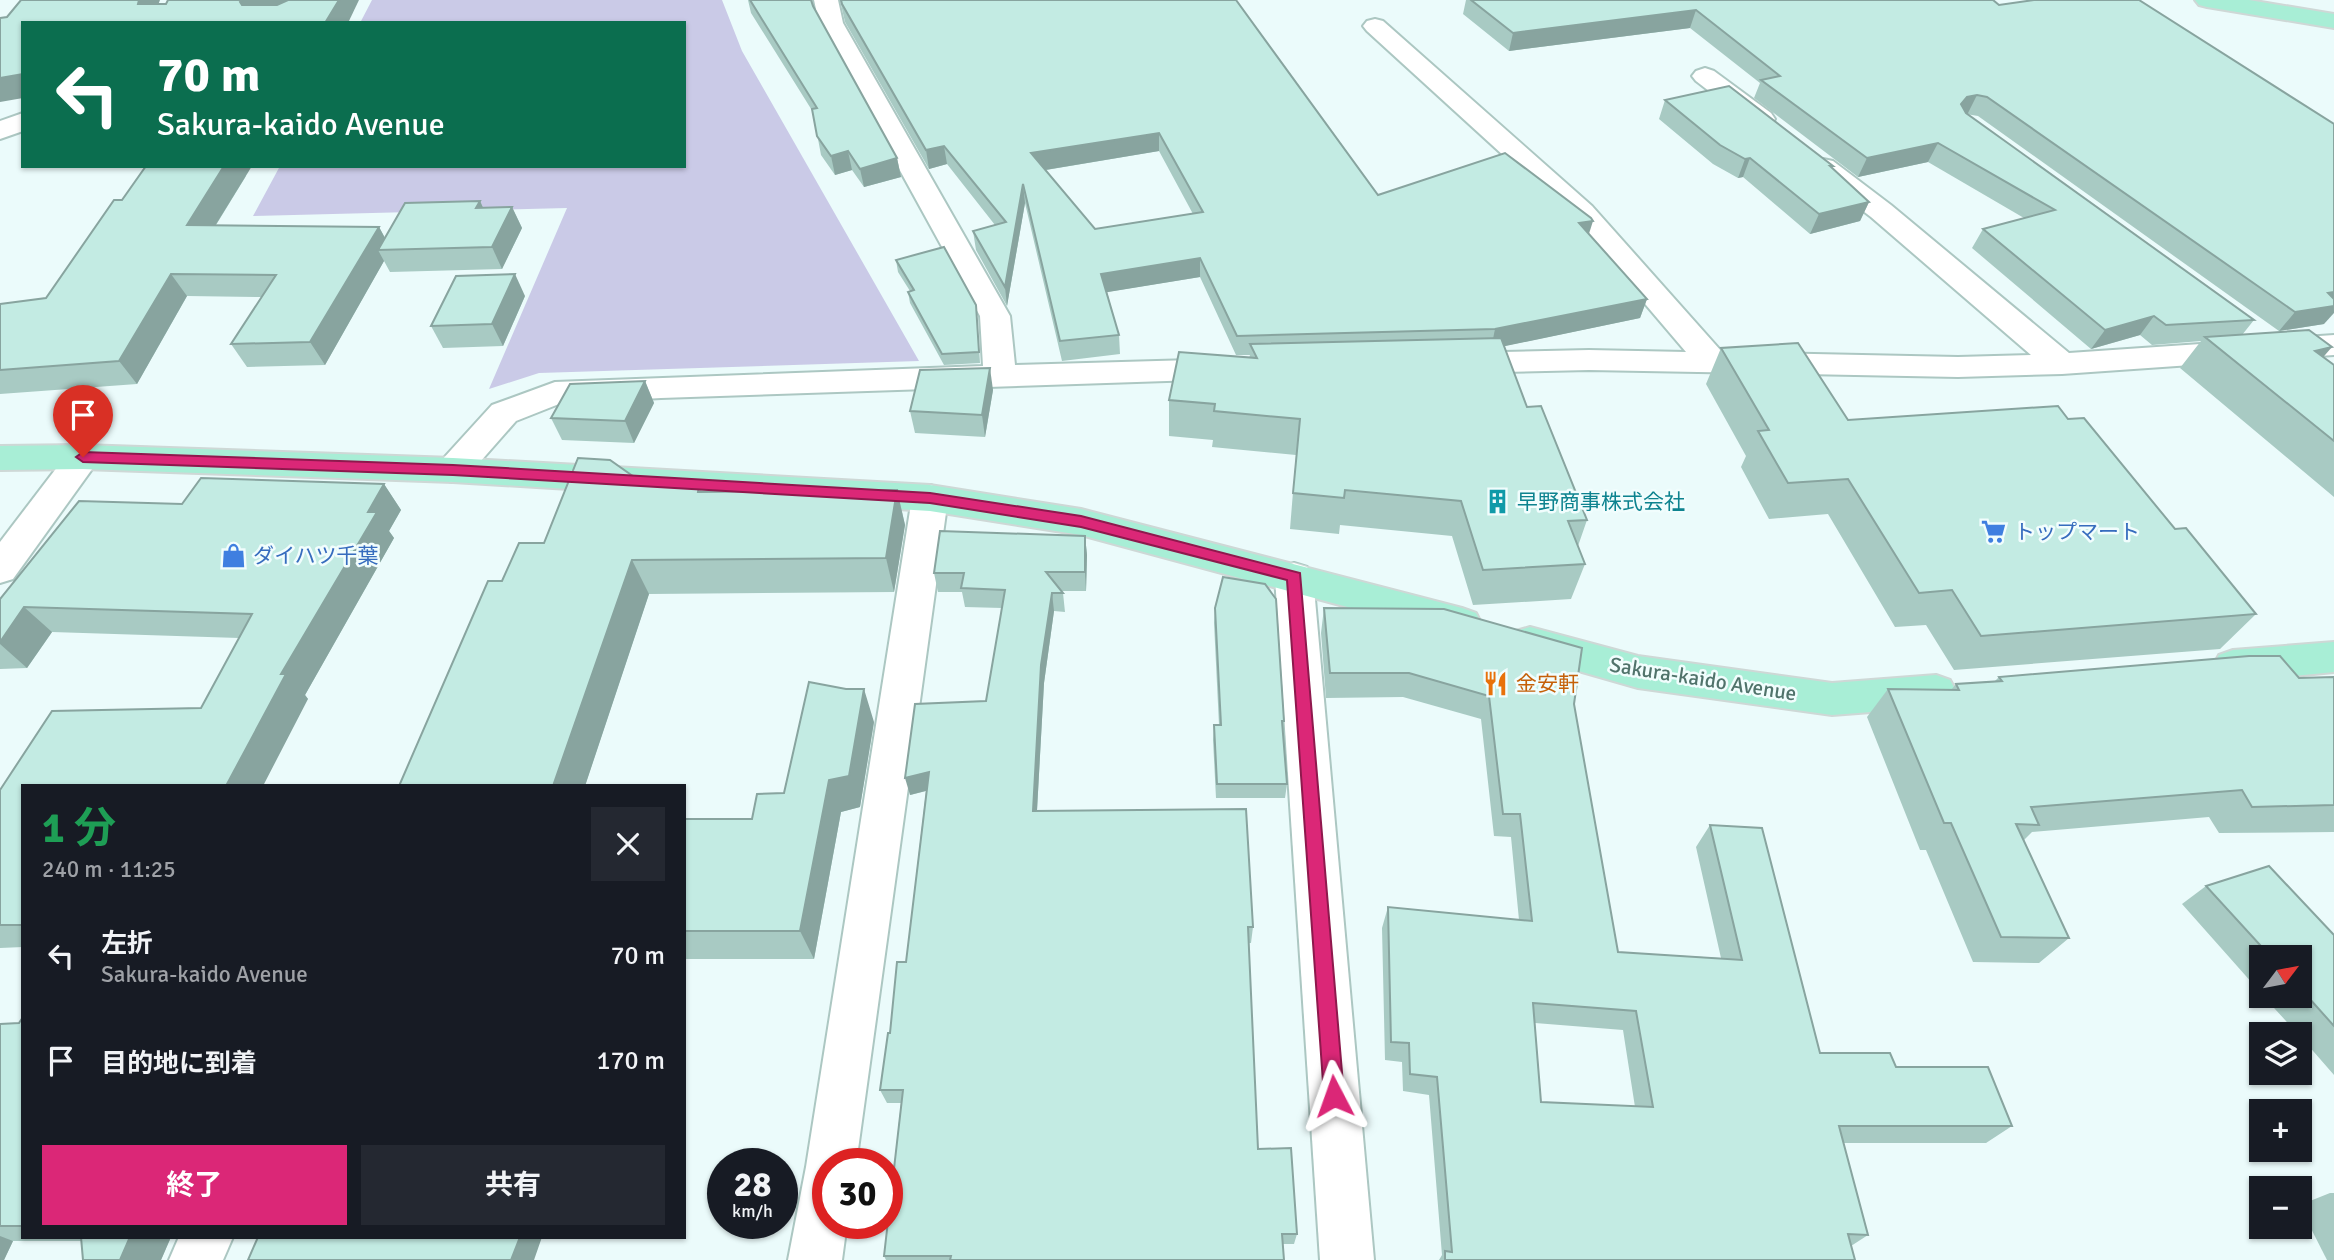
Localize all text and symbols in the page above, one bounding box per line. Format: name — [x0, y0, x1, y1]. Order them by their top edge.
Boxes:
text: 70 m — [157, 45, 260, 105]
icon: left — [42, 49, 133, 140]
text: Sakura-kaido Avenue — [157, 105, 445, 144]
pin — [53, 385, 113, 457]
icon: arrive — [64, 396, 102, 434]
building icon: 早野商事株式会社 — [1483, 488, 1511, 516]
place label: 早野商事株式会社 — [1517, 489, 1685, 515]
supermarket icon: トップマート — [1980, 518, 2008, 546]
place label: トップマート — [2014, 519, 2140, 545]
shop icon: ダイハツ千葉 — [219, 542, 247, 570]
place label: ダイハツ千葉 — [253, 543, 379, 569]
street label: Sakura-kaido Avenue — [1608, 651, 1798, 707]
restaurant icon: 金安軒 — [1482, 670, 1510, 698]
place label: 金安軒 — [1516, 671, 1579, 697]
text: 1 分 — [42, 803, 116, 854]
button: close — [591, 807, 665, 881]
text: 240 m · 11:25 — [42, 855, 176, 884]
text: 左折 — [101, 928, 153, 960]
icon: left — [42, 937, 80, 975]
text: 70 m — [610, 940, 665, 972]
north arrow — [2249, 945, 2312, 1008]
map controls — [2249, 945, 2312, 1239]
text: Sakura-kaido Avenue — [101, 960, 308, 989]
button: layers — [2249, 1022, 2312, 1085]
icon: arrive — [42, 1042, 80, 1080]
text: 170 m — [596, 1045, 665, 1077]
text: 目的地に到着 — [101, 1048, 257, 1080]
position arrow — [1297, 1059, 1371, 1133]
button: + — [2249, 1099, 2312, 1162]
button: 終了 — [42, 1145, 347, 1225]
button: 共有 — [361, 1145, 665, 1225]
speed limit sign: 30 — [812, 1148, 903, 1239]
text: 28 — [734, 1163, 771, 1206]
button: − — [2249, 1176, 2312, 1239]
text: km/h — [732, 1200, 773, 1222]

